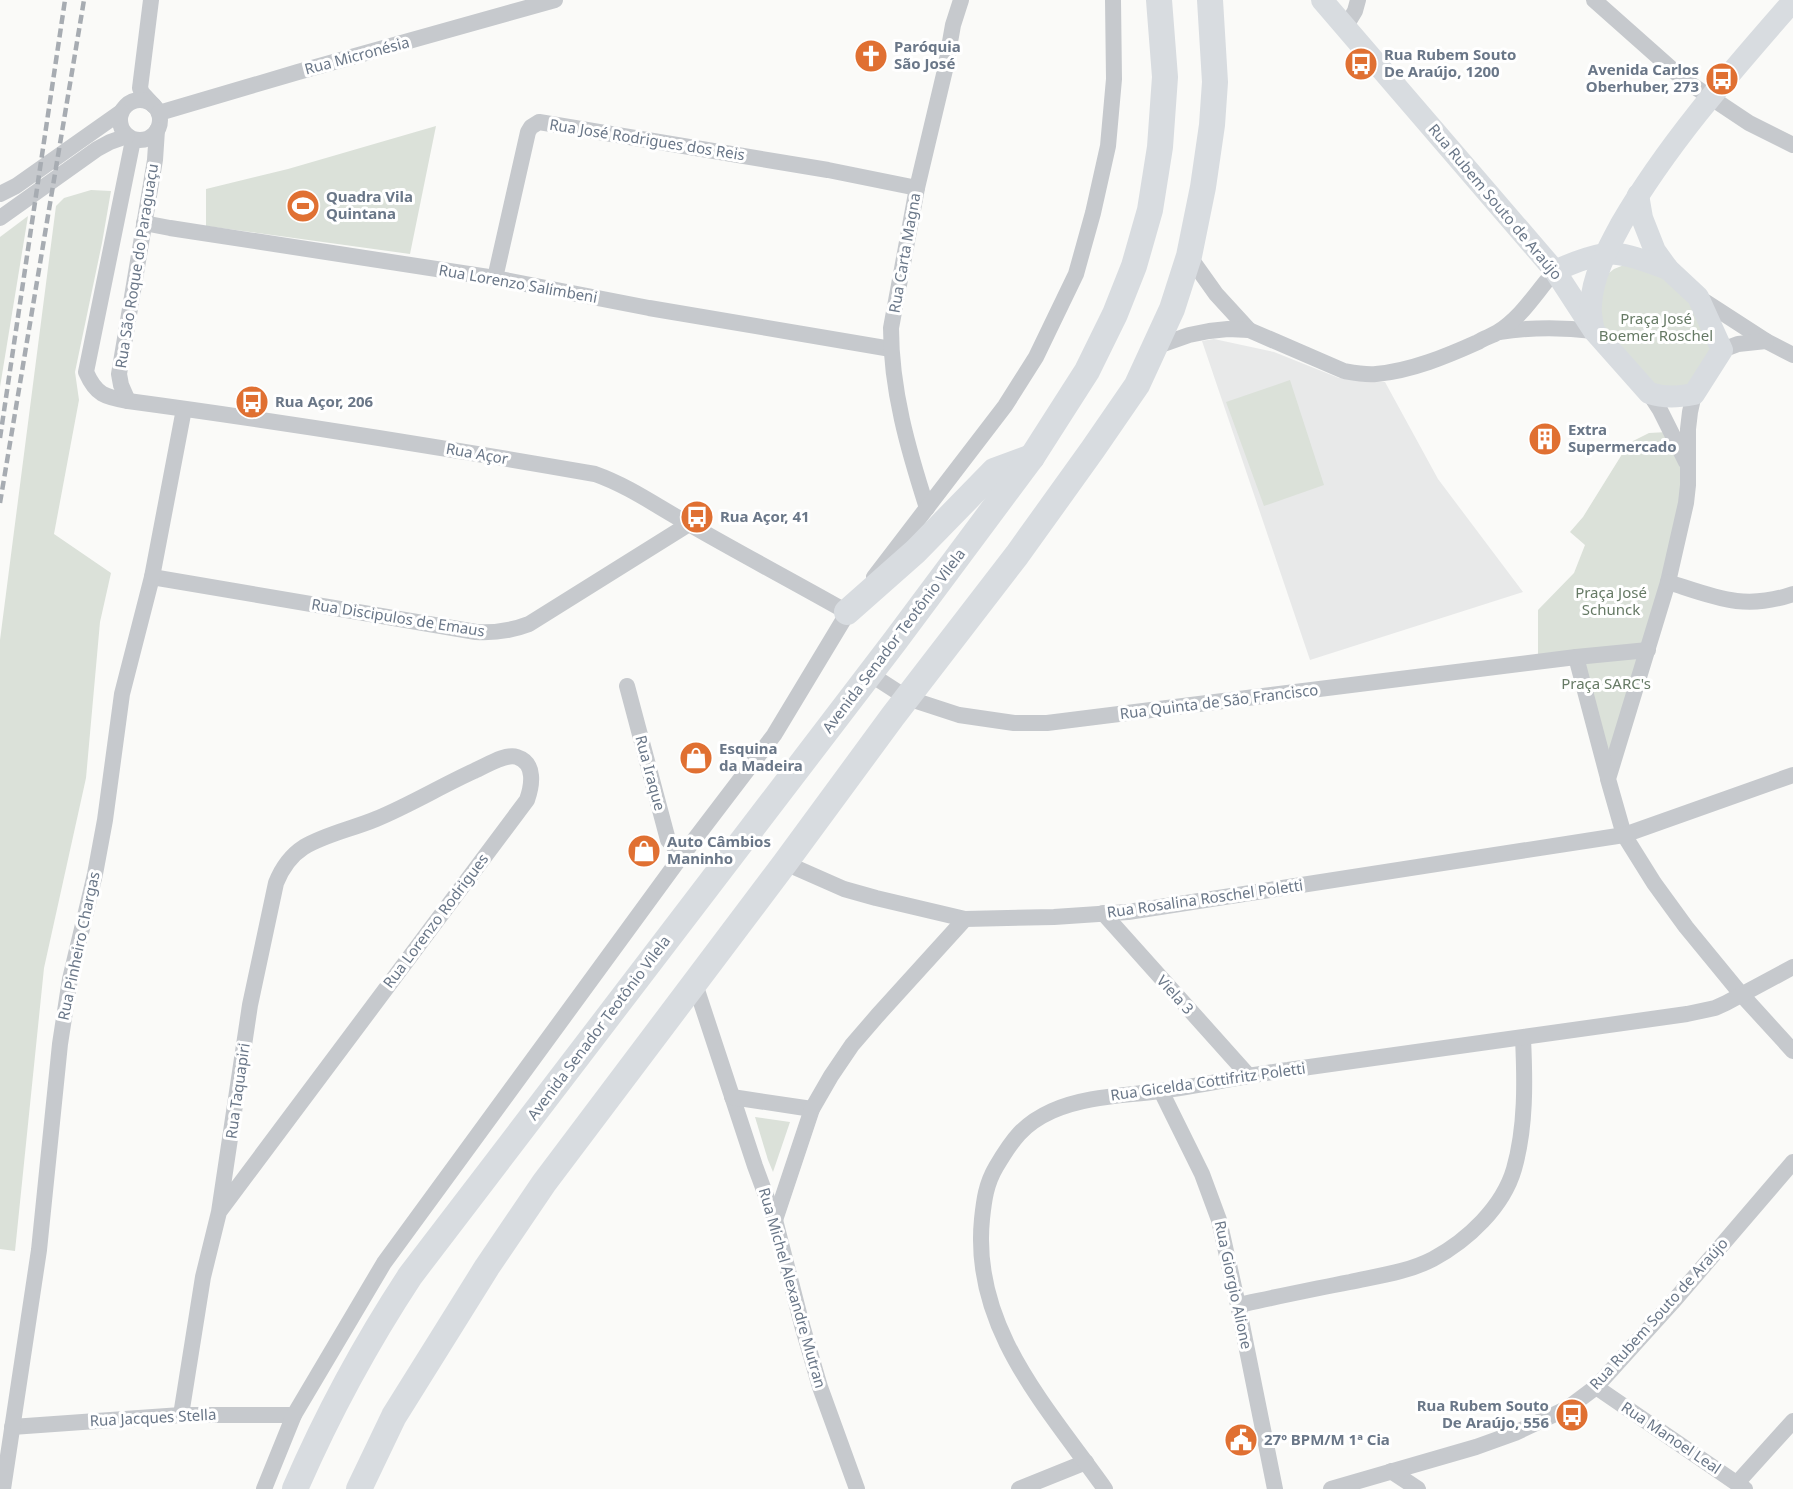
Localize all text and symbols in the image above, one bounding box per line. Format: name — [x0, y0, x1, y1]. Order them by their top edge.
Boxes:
street label: Rua Micronésia — [302, 31, 411, 79]
place label: Paróquia São José — [894, 36, 961, 73]
church icon: Paróquia São José — [853, 38, 889, 74]
place label: Rua Rubem Souto De Araújo, 1200 — [1384, 44, 1516, 81]
bus stop icon: Rua Rubem Souto De Araújo, 1200 — [1343, 46, 1379, 82]
place label: Avenida Carlos Oberhuber, 273 — [1586, 59, 1699, 96]
bus stop icon: Avenida Carlos Oberhuber, 273 — [1704, 61, 1740, 97]
street label: Rua José Rodrigues dos Reis — [548, 114, 746, 164]
street label: Rua Rubem Souto de Araújo — [1425, 119, 1567, 284]
street label: Rua São Roque do Paraguaçu — [110, 162, 162, 370]
place label: Quadra Vila Quintana — [326, 186, 413, 223]
sports icon: Quadra Vila Quintana — [285, 188, 321, 224]
street label: Rua Carta Magna — [884, 191, 924, 314]
street label: Rua Lorenzo Salimbeni — [437, 259, 599, 307]
park label: Praça José Boemer Roschel — [1599, 308, 1713, 345]
bus stop icon: Rua Açor, 206 — [234, 384, 270, 420]
place label: Rua Açor, 206 — [275, 391, 374, 411]
place label: Extra Supermercado — [1568, 419, 1677, 456]
building icon: Extra Supermercado — [1527, 421, 1563, 457]
street label: Rua Açor — [444, 438, 510, 468]
bus stop icon: Rua Açor, 41 — [679, 499, 715, 535]
place label: Rua Açor, 41 — [720, 506, 810, 526]
street label: Avenida Senador Teotônio Vilela — [817, 544, 969, 737]
park label: Praça José Schunck — [1575, 582, 1647, 619]
street label: Rua Discipulos de Emaus — [310, 593, 486, 641]
park label: Praça SARC's — [1561, 673, 1651, 693]
street label: Rua Quinta de São Francisco — [1118, 679, 1319, 723]
street label: Rua Iraque — [631, 733, 671, 813]
place label: Esquina da Madeira — [719, 738, 803, 775]
shop icon: Esquina da Madeira — [678, 740, 714, 776]
place label: Auto Câmbios Maninho — [667, 831, 771, 868]
shop icon: Auto Câmbios Maninho — [626, 833, 662, 869]
street label: Rua Lorenzo Rodrigues — [378, 849, 492, 992]
street label: Rua Pinheiro Chargas — [52, 870, 104, 1022]
street label: Rua Rosalina Roschel Poletti — [1106, 874, 1304, 922]
street label: Avenida Senador Teotônio Vilela — [522, 931, 674, 1124]
street label: Viela 3 — [1153, 971, 1199, 1018]
street label: Rua Taquapiri — [220, 1042, 254, 1140]
street label: Rua Gicelda Cottifritz Poletti — [1109, 1057, 1307, 1105]
street label: Rua Michel Alexandre Mutran — [755, 1185, 831, 1390]
street label: Rua Giorgio Alione — [1211, 1219, 1257, 1351]
street label: Rua Rubem Souto de Araújo — [1585, 1233, 1732, 1394]
place label: Rua Rubem Souto De Araújo, 556 — [1417, 1395, 1549, 1432]
street label: Rua Manoel Leal — [1618, 1396, 1725, 1478]
bus stop icon: Rua Rubem Souto De Araújo, 556 — [1554, 1397, 1590, 1433]
street label: Rua Jacques Stella — [89, 1404, 217, 1430]
public building icon: 27º BPM/M 1ª Cia — [1223, 1422, 1259, 1458]
place label: 27º BPM/M 1ª Cia — [1264, 1429, 1390, 1449]

